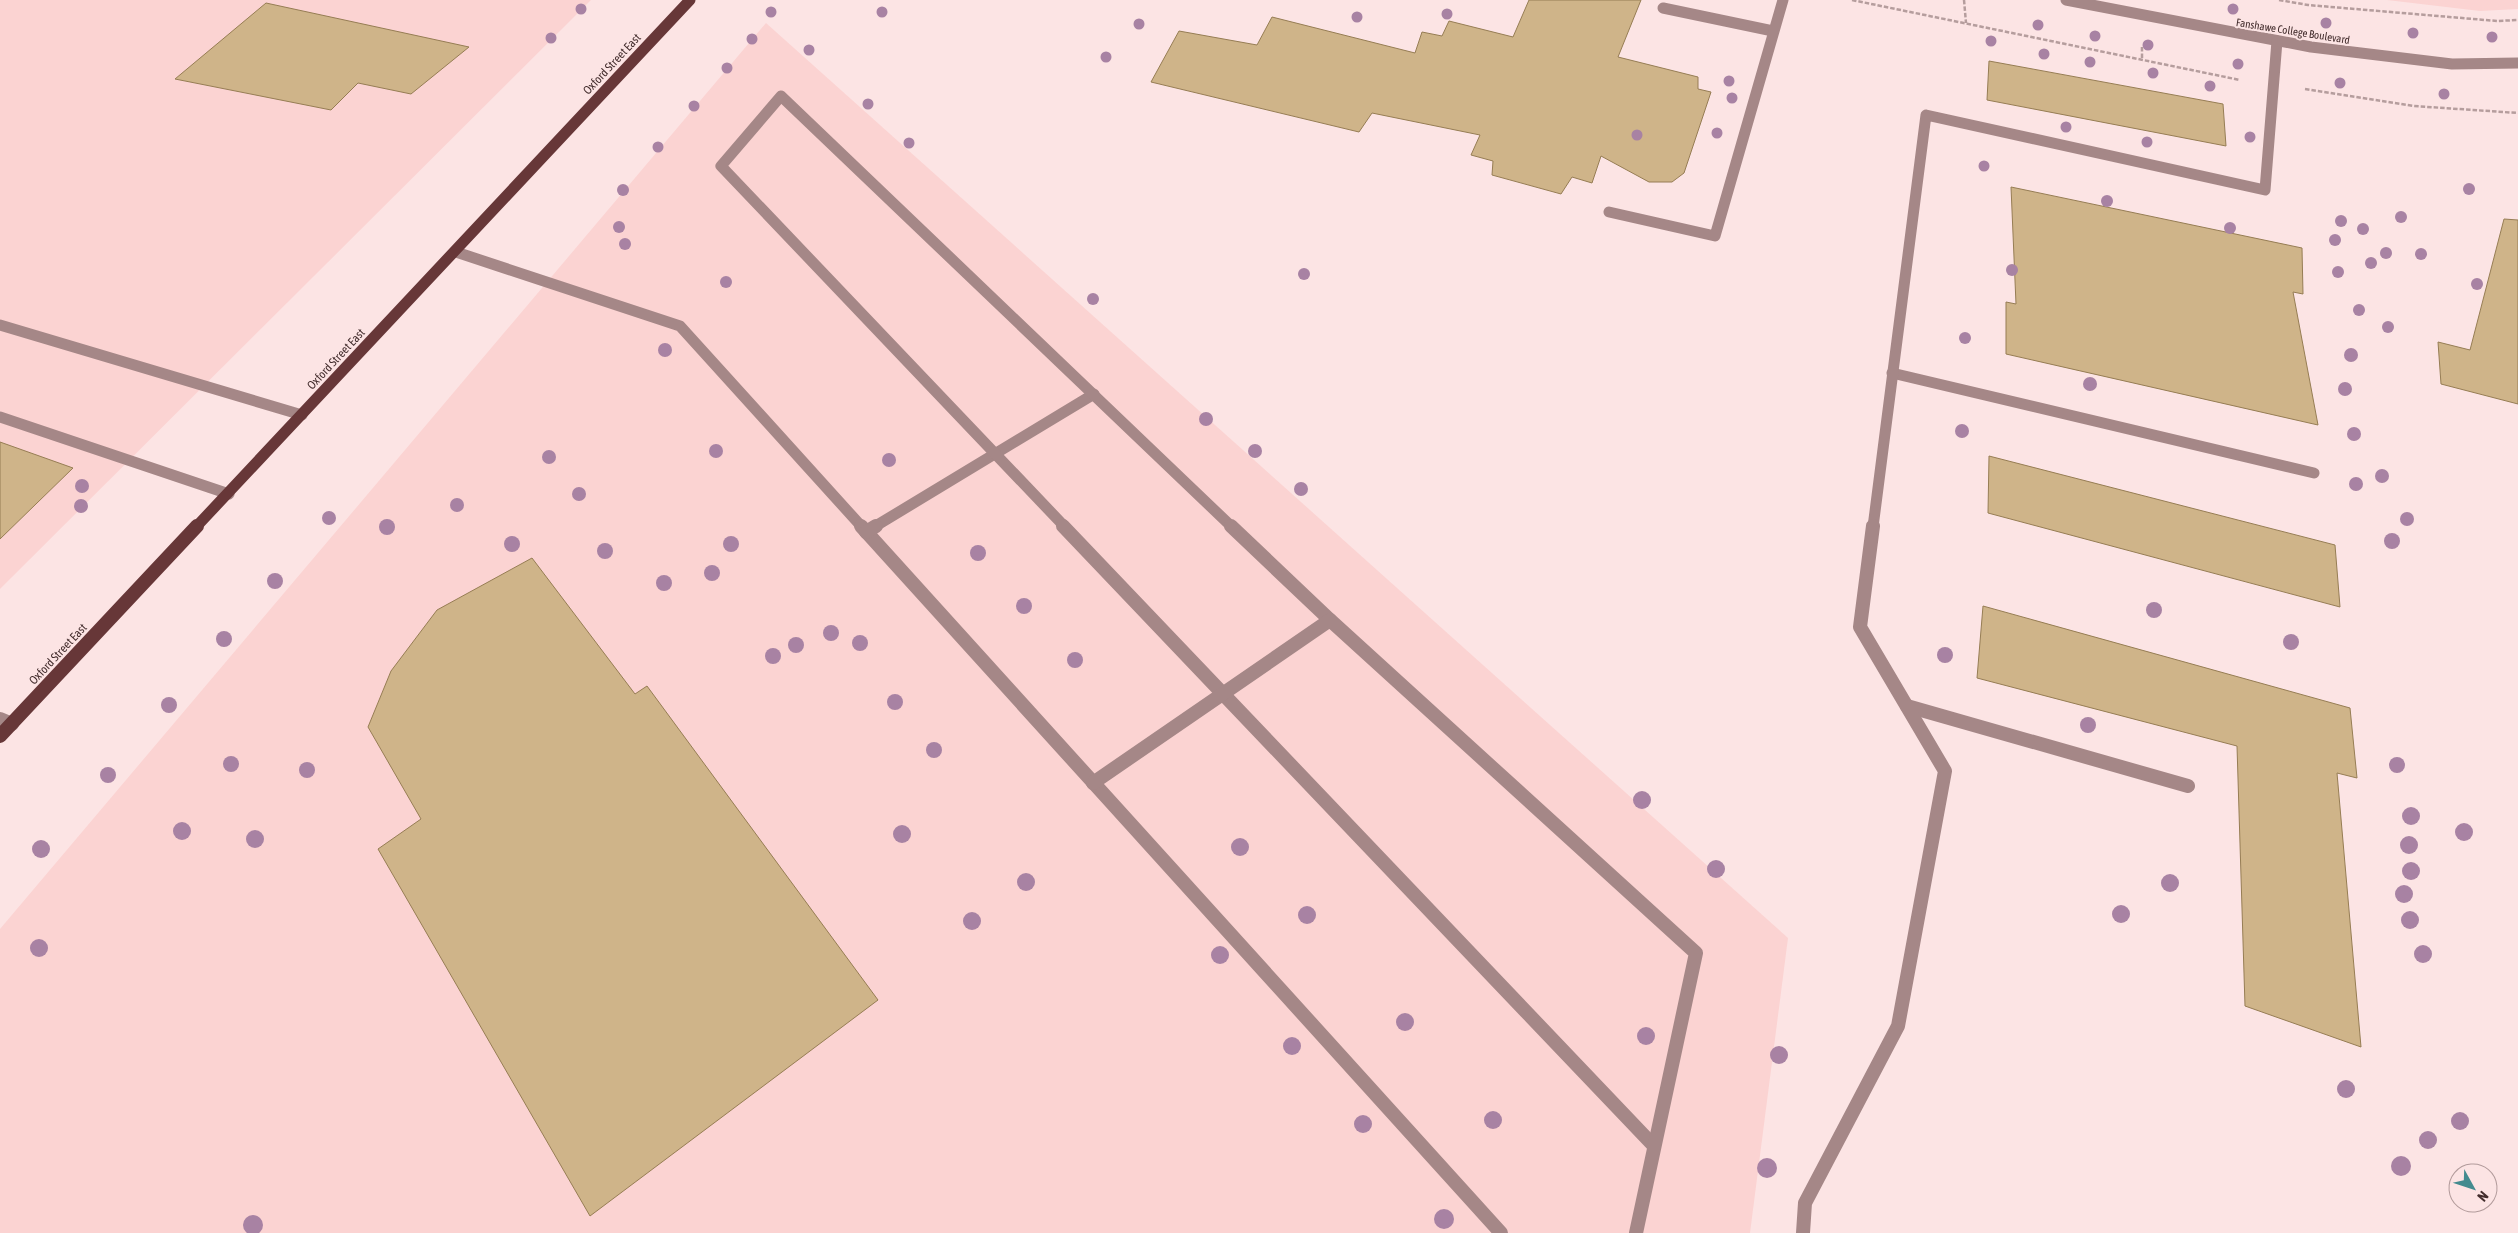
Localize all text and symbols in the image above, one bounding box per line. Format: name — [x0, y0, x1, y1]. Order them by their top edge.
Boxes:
street label: Fanshawe College Boulevard — [2235, 16, 2351, 46]
street label: Oxford Street East — [580, 30, 644, 97]
street label: Oxford Street East — [304, 325, 368, 392]
street label: Oxford Street East — [26, 620, 90, 687]
north arrow — [2448, 1163, 2498, 1213]
text: N — [2474, 1188, 2492, 1205]

